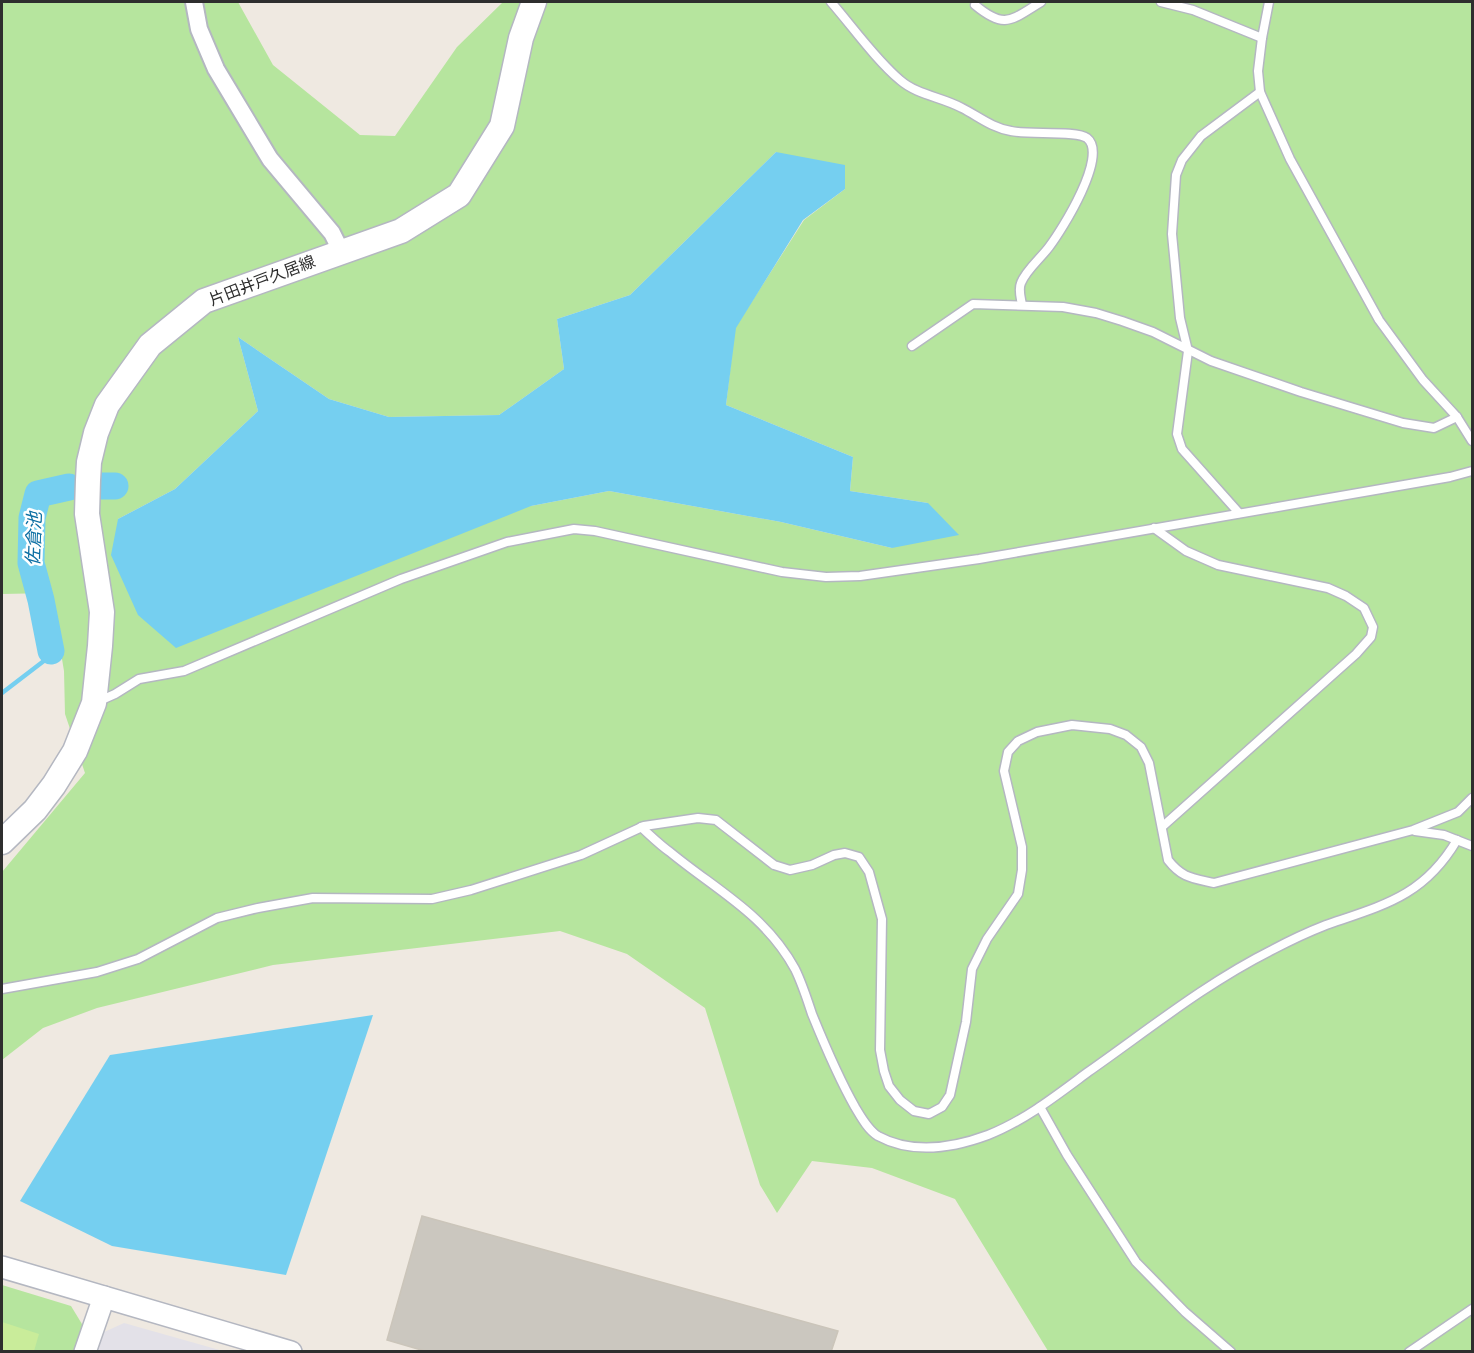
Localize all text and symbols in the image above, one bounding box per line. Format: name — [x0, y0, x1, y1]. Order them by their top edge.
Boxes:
street label: 片田井戸久居線 — [206, 251, 318, 308]
water label: 佐倉池 — [21, 510, 45, 566]

